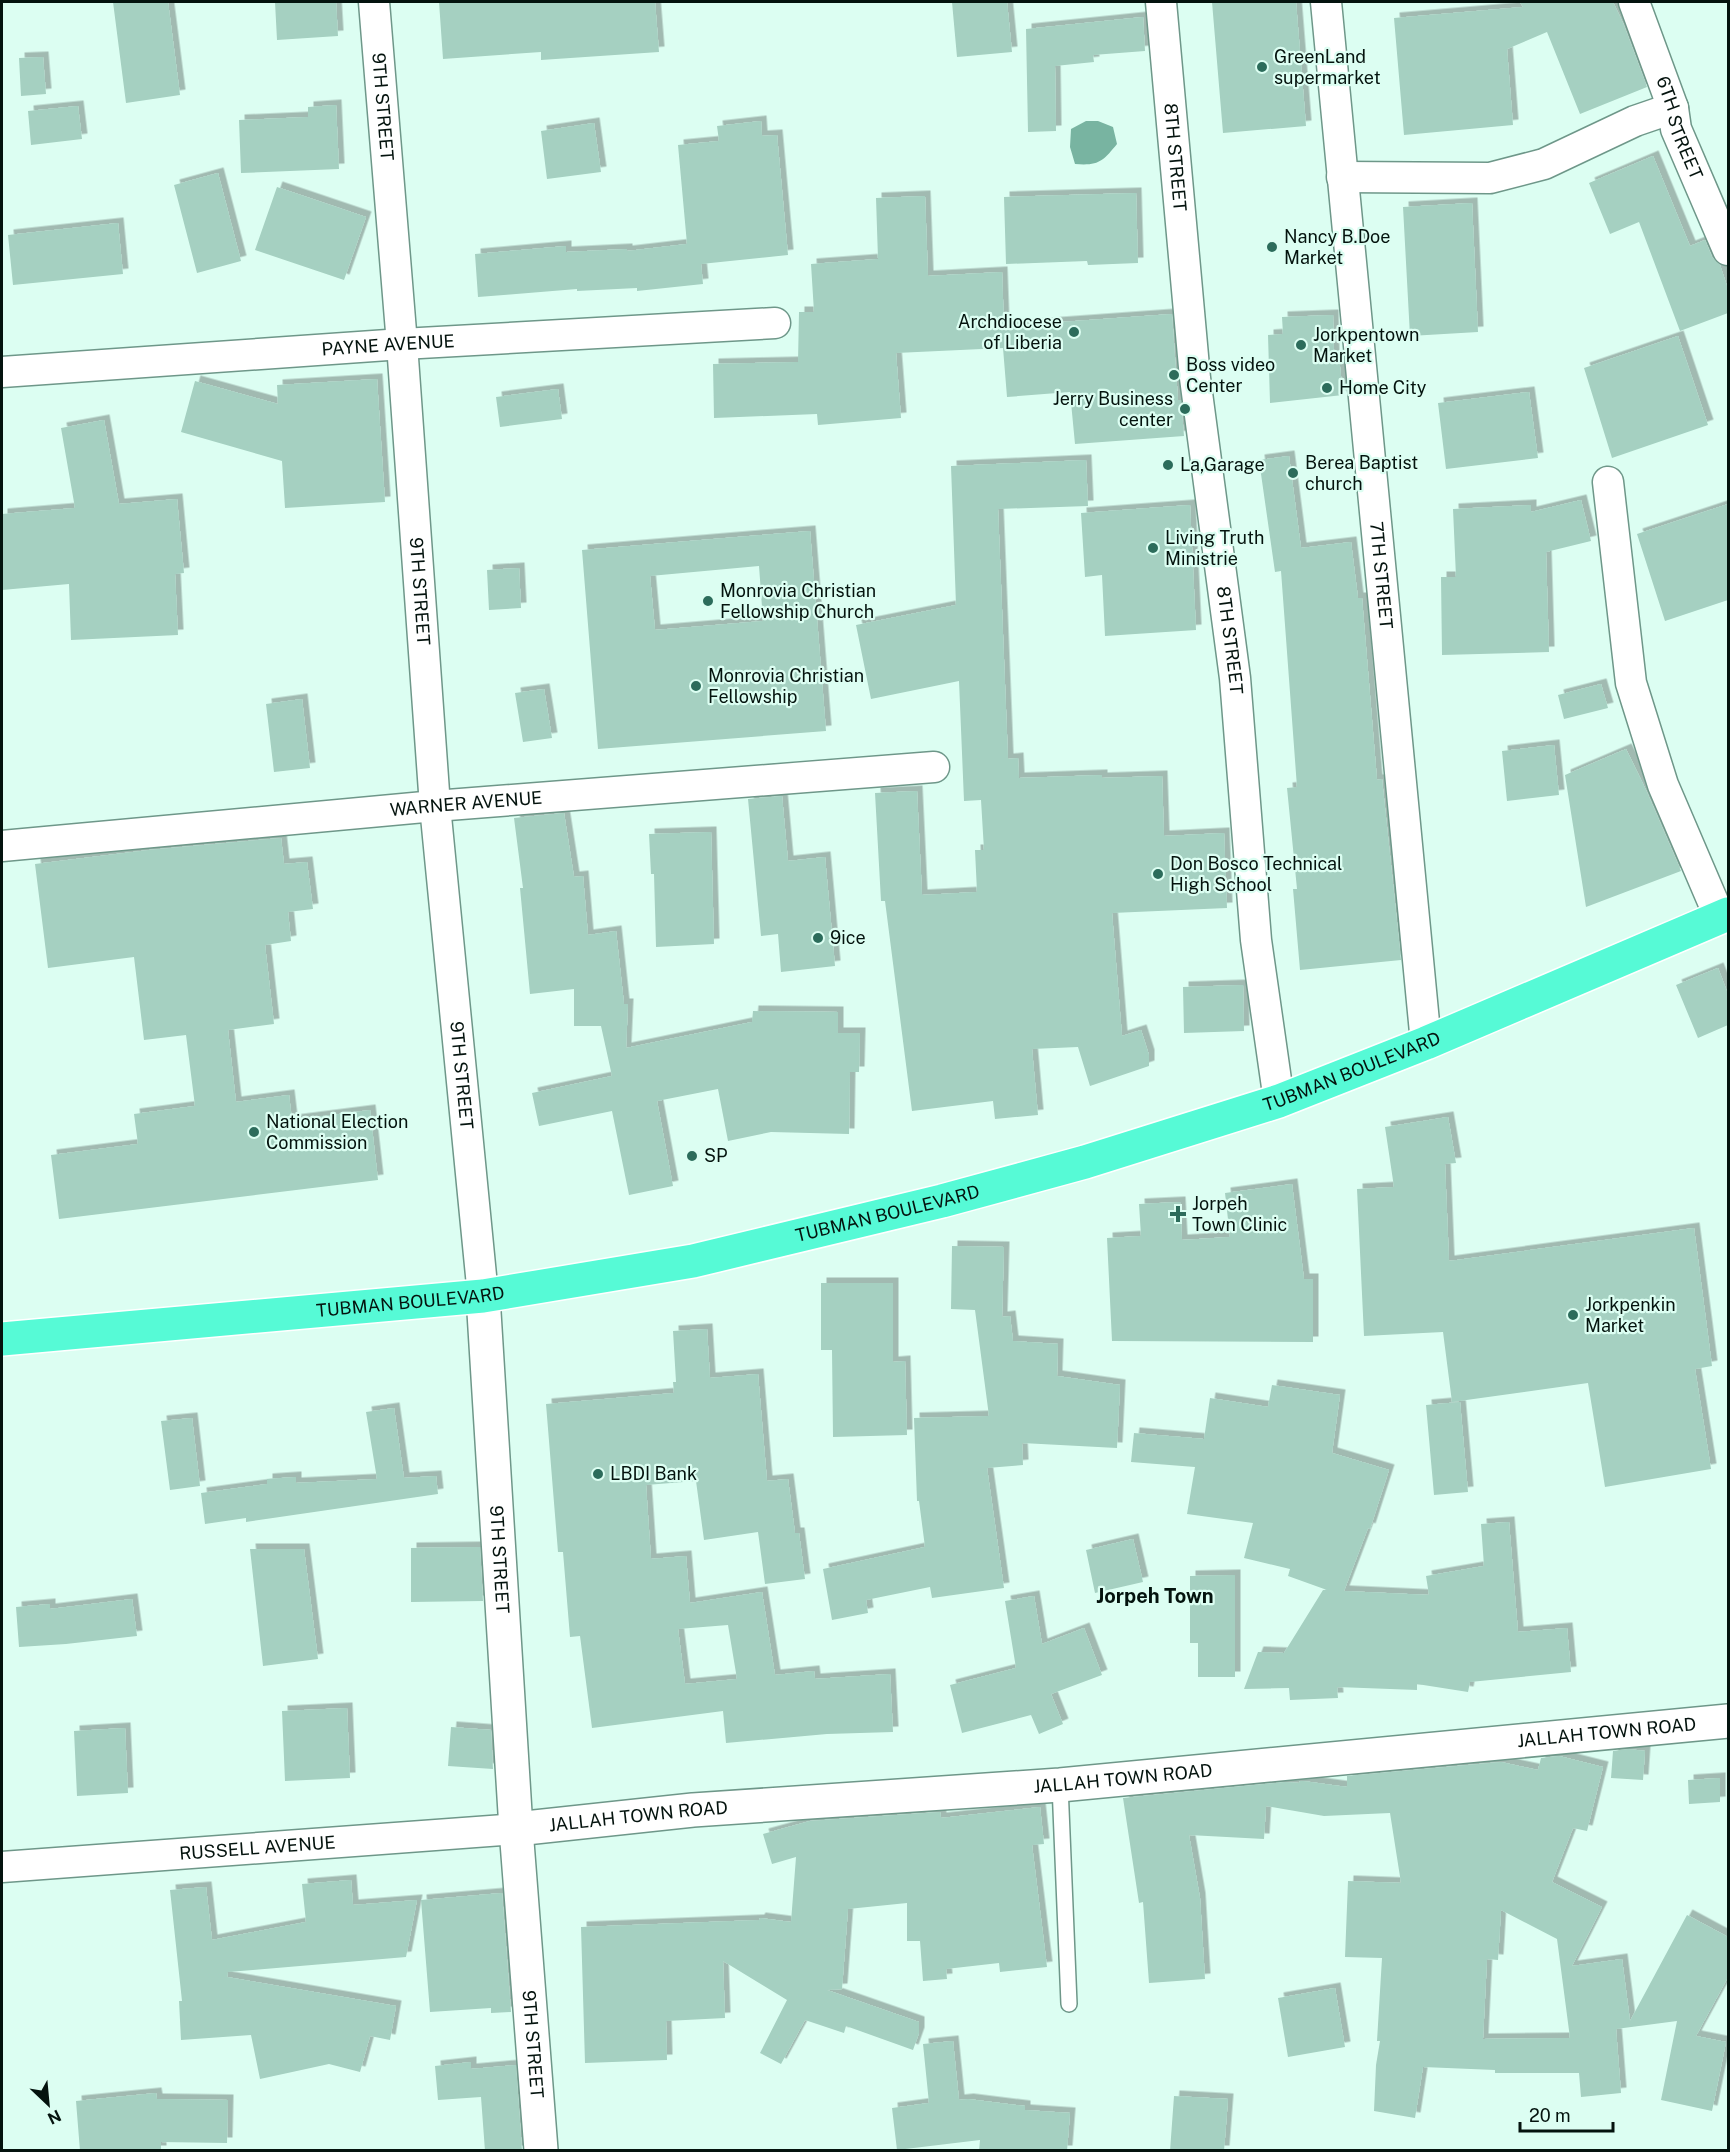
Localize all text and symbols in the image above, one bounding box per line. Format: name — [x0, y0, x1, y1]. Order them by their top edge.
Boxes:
place label: GreenLand supermarket — [1274, 46, 1381, 88]
street label: 9TH STREET — [368, 52, 398, 162]
marker: GreenLand supermarket — [1255, 60, 1269, 74]
street label: 6TH STREET — [1652, 73, 1708, 183]
street label: 8TH STREET — [1160, 102, 1191, 213]
place label: Nancy B.Doe Market — [1284, 226, 1391, 268]
marker: Nancy B.Doe Market — [1265, 240, 1279, 254]
place label: Archdiocese of Liberia — [958, 311, 1062, 353]
place label: Jorkpentown Market — [1313, 324, 1419, 366]
marker: Archdiocese of Liberia — [1067, 325, 1081, 339]
street label: PAYNE AVENUE — [321, 330, 455, 360]
marker: Jorkpentown Market — [1294, 338, 1308, 352]
place label: Boss video Center — [1186, 354, 1275, 396]
marker: Boss video Center — [1167, 368, 1181, 382]
place label: Home City — [1339, 377, 1427, 398]
marker: Home City — [1320, 381, 1334, 395]
place label: Jerry Business center — [1053, 388, 1173, 430]
marker: Jerry Business center — [1178, 402, 1192, 416]
place label: Berea Baptist church — [1305, 452, 1418, 494]
place label: La,Garage — [1180, 454, 1265, 475]
marker: La,Garage — [1161, 458, 1175, 472]
marker: Berea Baptist church — [1286, 466, 1300, 480]
street label: 7TH STREET — [1366, 521, 1397, 630]
place label: Living Truth Ministrie — [1165, 527, 1264, 569]
street label: 9TH STREET — [406, 536, 435, 646]
marker: Living Truth Ministrie — [1146, 541, 1160, 555]
place label: Monrovia Christian Fellowship Church — [720, 580, 876, 622]
street label: 8TH STREET — [1213, 585, 1247, 695]
marker: Monrovia Christian Fellowship Church — [701, 594, 715, 608]
place label: Monrovia Christian Fellowship — [708, 665, 864, 707]
marker: Monrovia Christian Fellowship — [689, 679, 703, 693]
street label: WARNER AVENUE — [389, 787, 543, 820]
place label: Don Bosco Technical High School — [1170, 853, 1343, 895]
marker: Don Bosco Technical High School — [1151, 867, 1165, 881]
place label: 9ice — [830, 927, 866, 948]
marker: 9ice — [811, 931, 825, 945]
street label: 9TH STREET — [446, 1020, 478, 1131]
street label: TUBMAN BOULEVARD — [1260, 1027, 1444, 1115]
place label: National Election Commission — [266, 1111, 408, 1153]
marker: National Election Commission — [247, 1125, 261, 1139]
place label: SP — [704, 1145, 727, 1166]
marker: SP — [685, 1149, 699, 1163]
street label: TUBMAN BOULEVARD — [793, 1180, 982, 1246]
place label: Jorpeh Town Clinic — [1192, 1193, 1287, 1235]
marker: Jorpeh Town Clinic — [1169, 1205, 1187, 1223]
street label: TUBMAN BOULEVARD — [315, 1282, 506, 1321]
place label: Jorkpenkin Market — [1585, 1294, 1676, 1336]
marker: Jorkpenkin Market — [1566, 1308, 1580, 1322]
place label: LBDI Bank — [610, 1463, 697, 1484]
marker: LBDI Bank — [591, 1467, 605, 1481]
street label: 9TH STREET — [486, 1505, 514, 1614]
district label: Jorpeh Town — [1096, 1584, 1214, 1608]
street label: JALLAH TOWN ROAD — [1516, 1713, 1697, 1751]
street label: JALLAH TOWN ROAD — [1033, 1759, 1213, 1797]
street label: JALLAH TOWN ROAD — [548, 1797, 728, 1835]
street label: RUSSELL AVENUE — [178, 1831, 336, 1864]
street label: 9TH STREET — [519, 1990, 548, 2099]
north arrow — [18, 2074, 78, 2134]
scale bar — [1520, 2095, 1613, 2133]
text: 20 m — [1529, 2105, 1571, 2126]
text: N — [45, 2106, 64, 2128]

